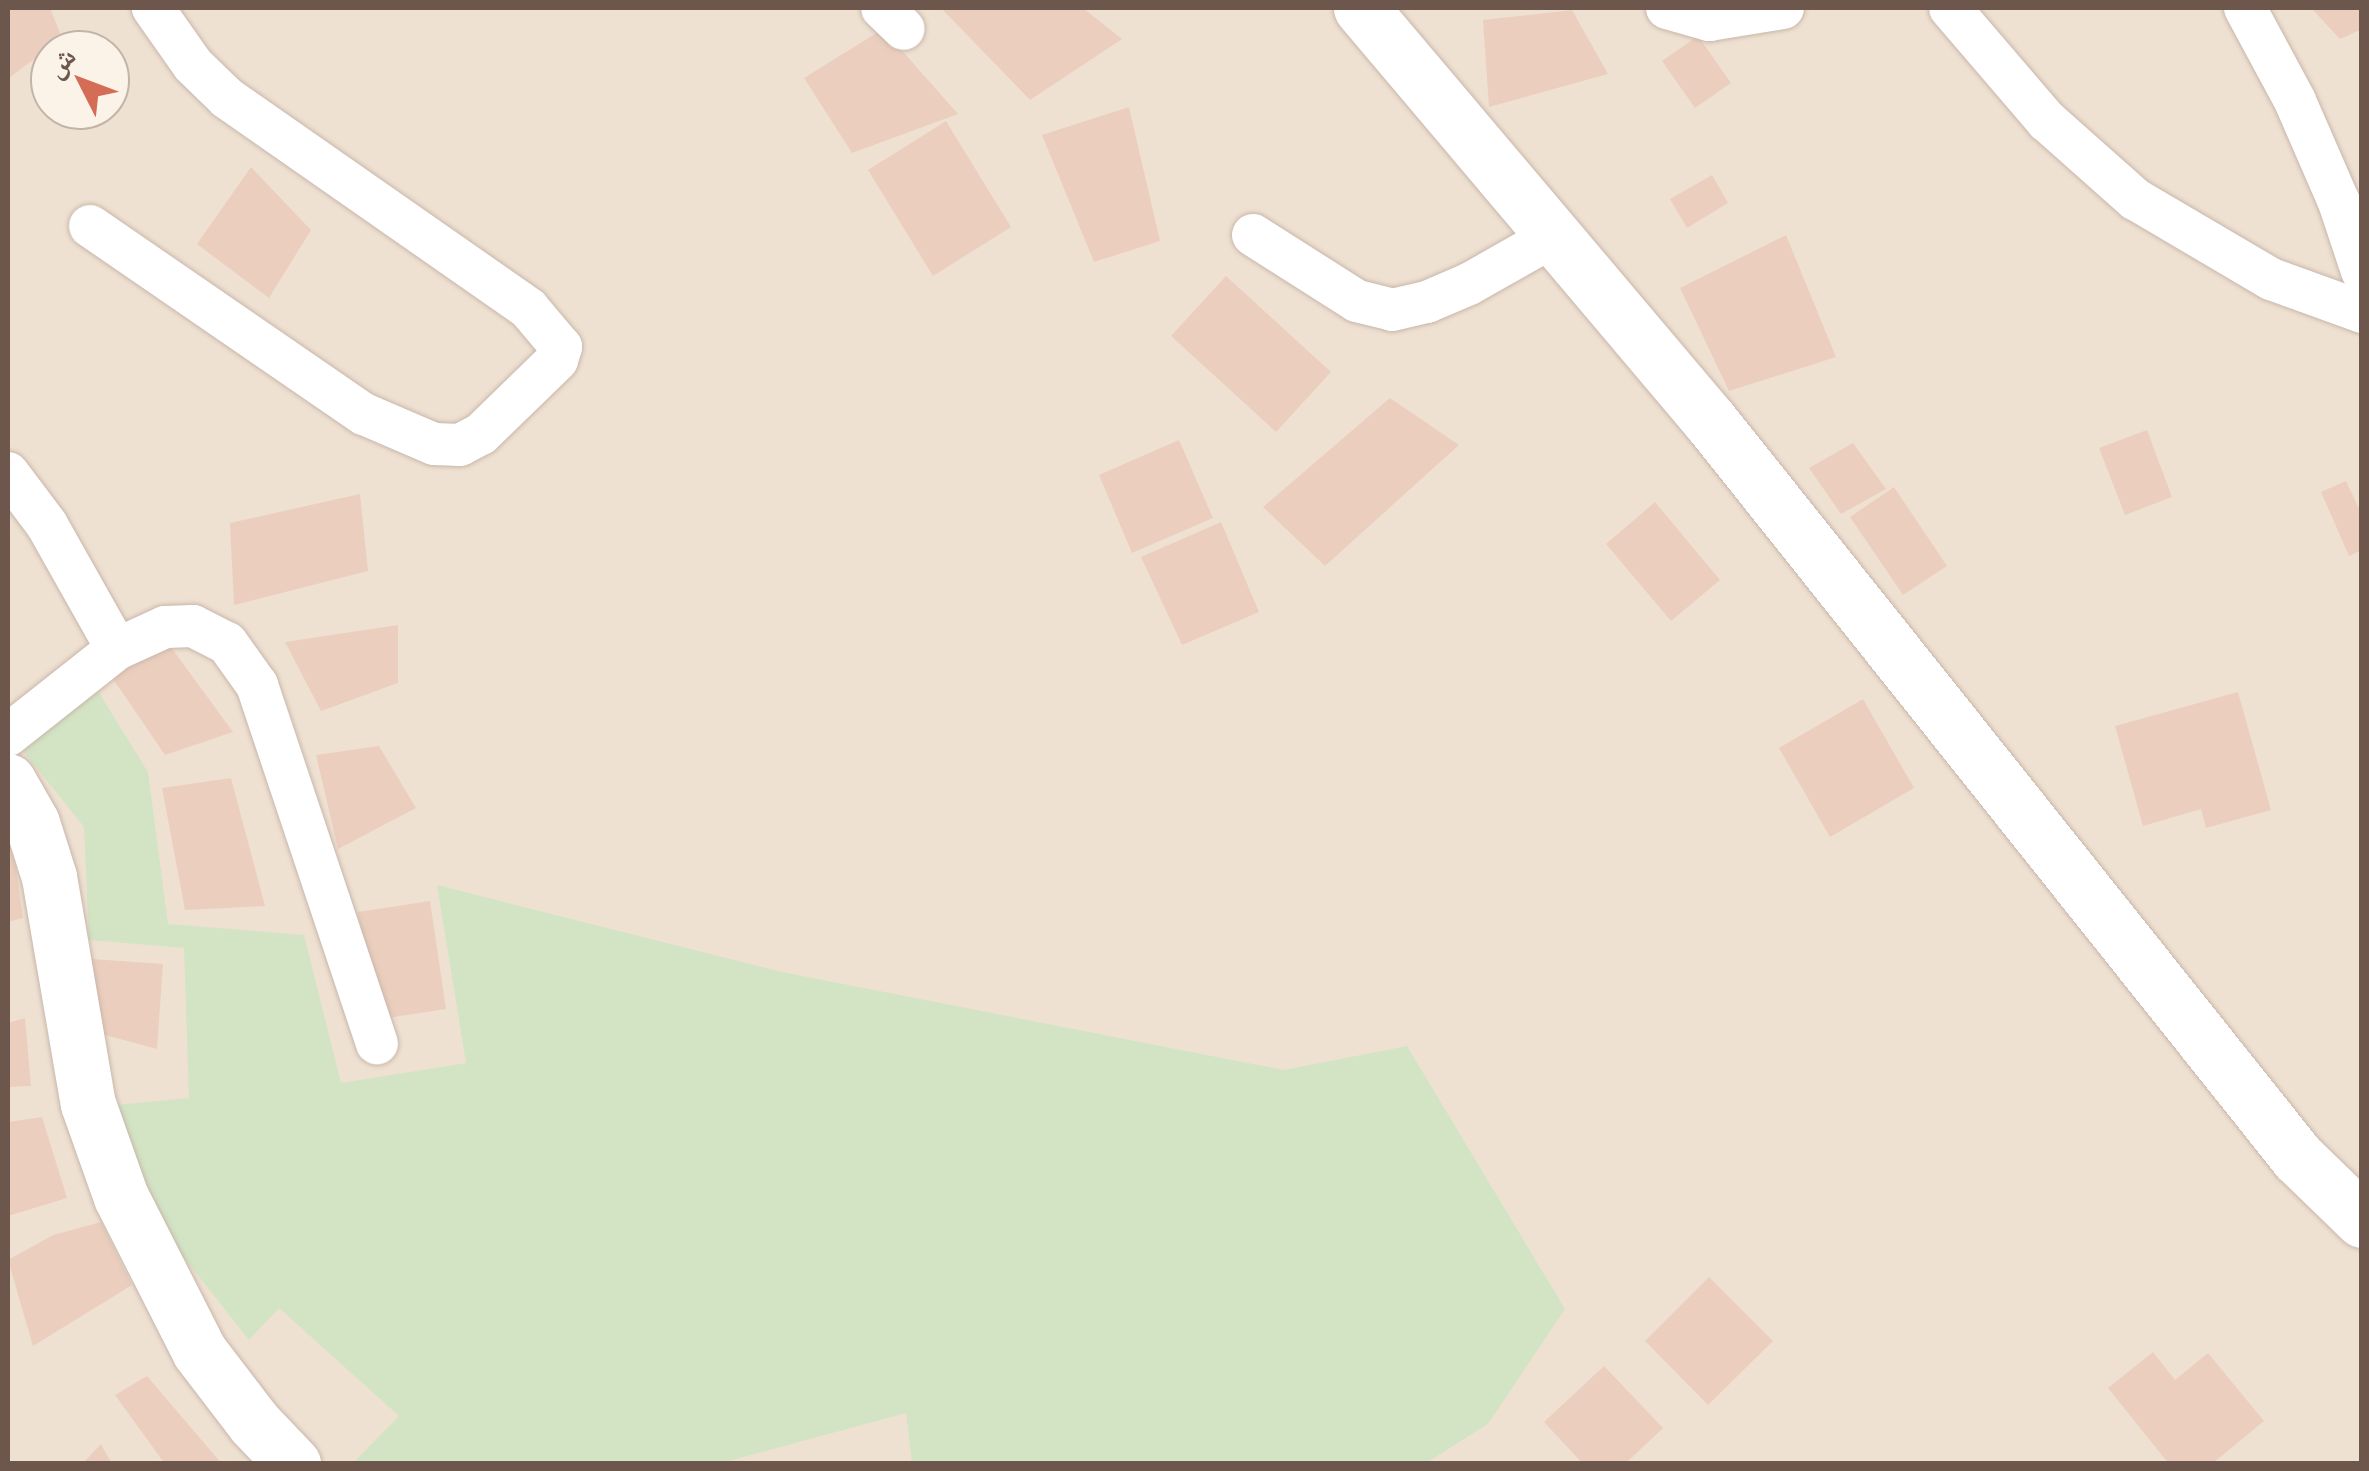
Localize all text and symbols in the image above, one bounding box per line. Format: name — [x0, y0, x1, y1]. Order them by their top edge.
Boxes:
north arrow — [30, 30, 130, 130]
text: ش — [37, 39, 82, 84]

